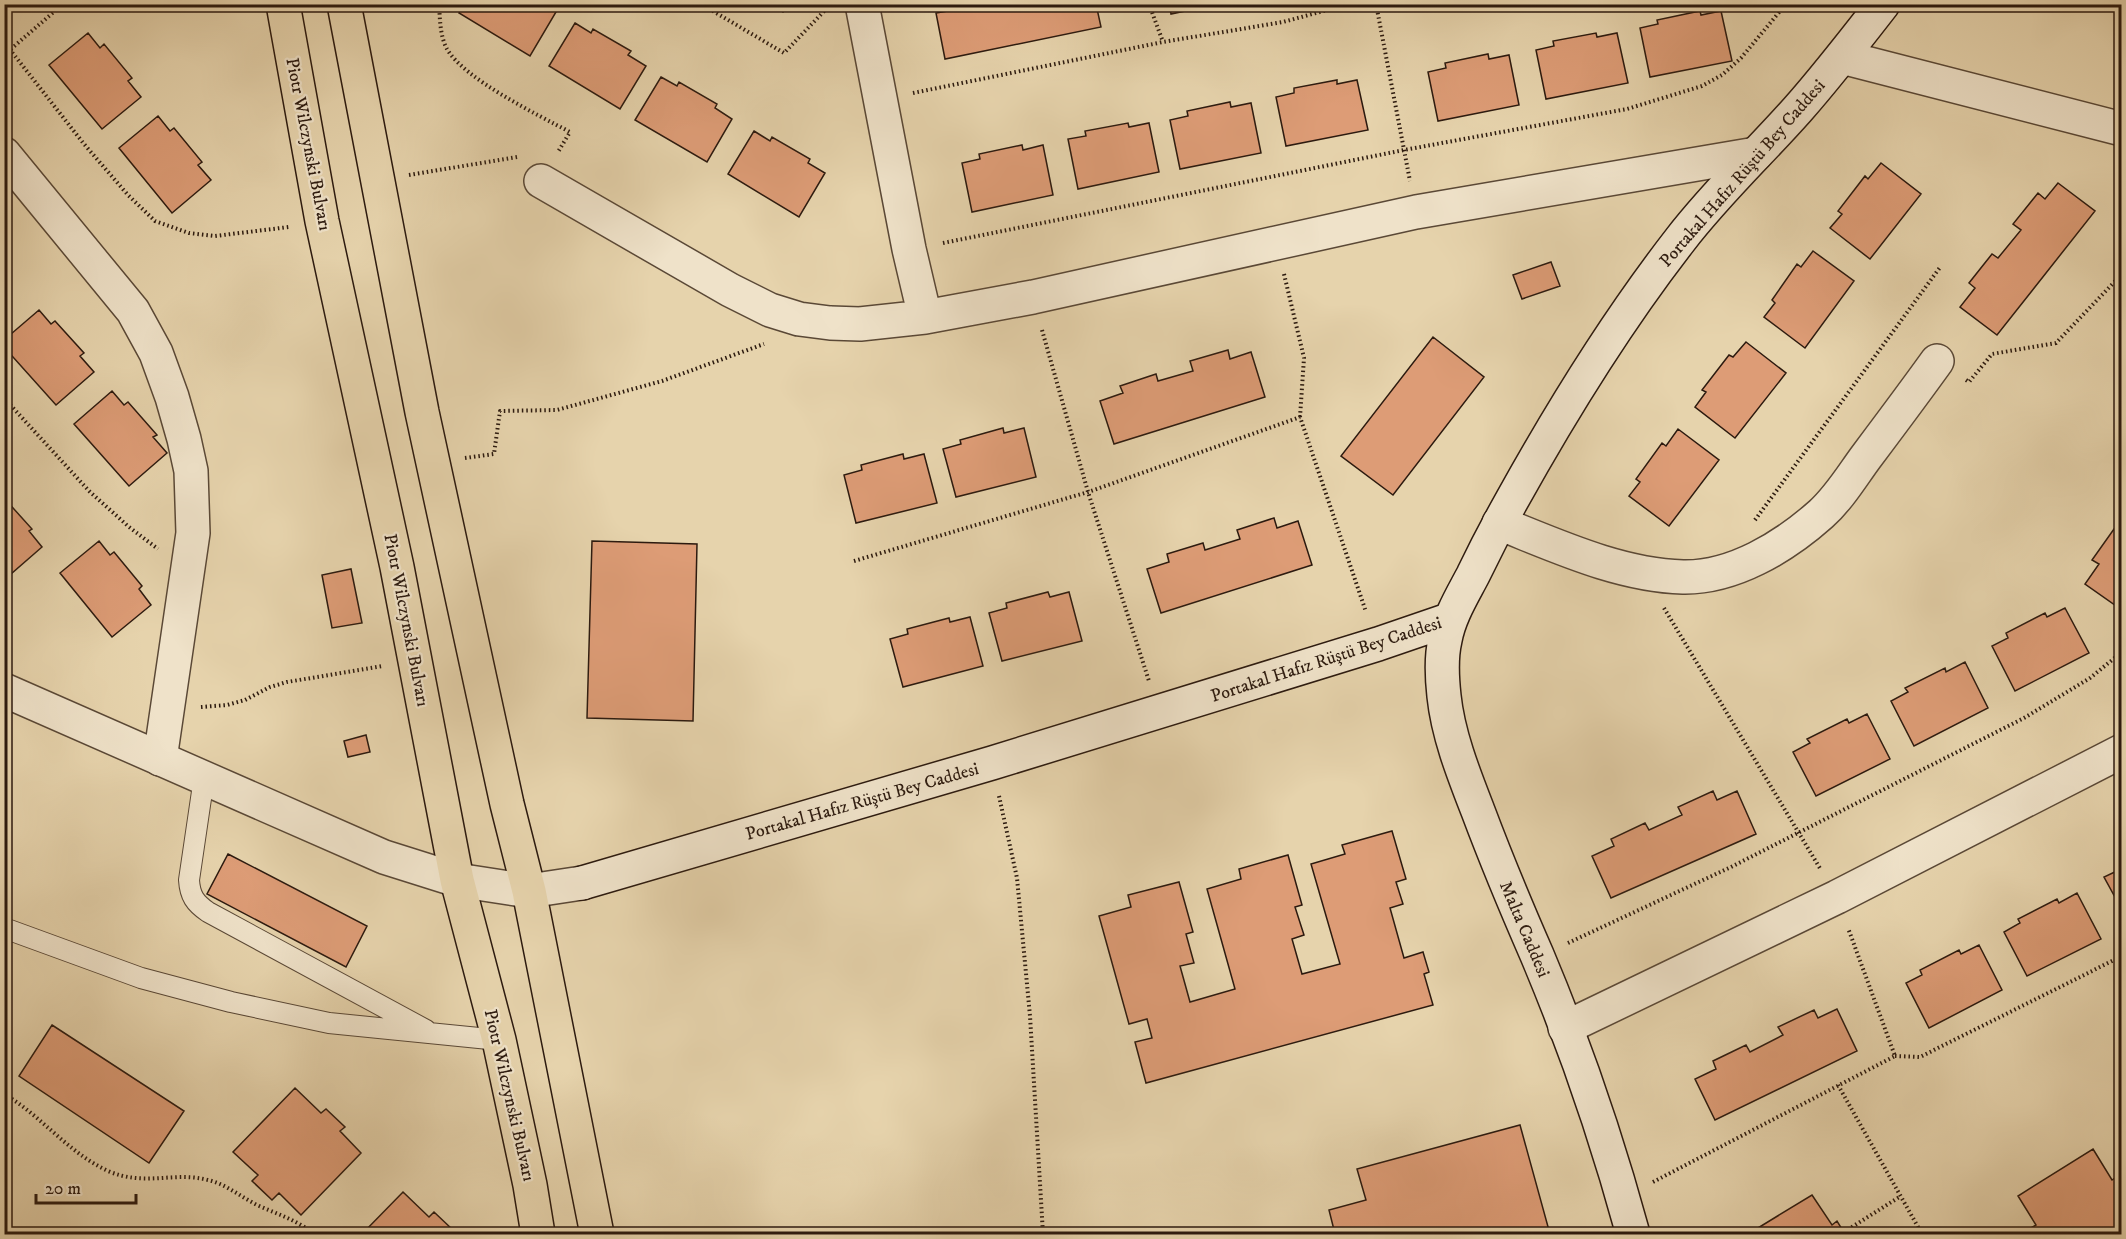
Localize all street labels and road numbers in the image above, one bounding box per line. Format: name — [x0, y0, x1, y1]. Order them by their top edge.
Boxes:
street label: Piotr Wilczynski Bulvarı — [280, 56, 336, 233]
street label: Portakal Hafız Rüştü Bey Caddesi — [1655, 75, 1830, 272]
street label: Piotr Wilczynski Bulvarı — [378, 532, 434, 709]
street label: Portakal Hafız Rüştü Bey Caddesi — [1208, 612, 1445, 708]
street label: Portakal Hafız Rüştü Bey Caddesi — [743, 758, 981, 846]
street label: Malta Caddesi — [1494, 878, 1554, 981]
street label: Piotr Wilczynski Bulvarı — [479, 1007, 540, 1183]

